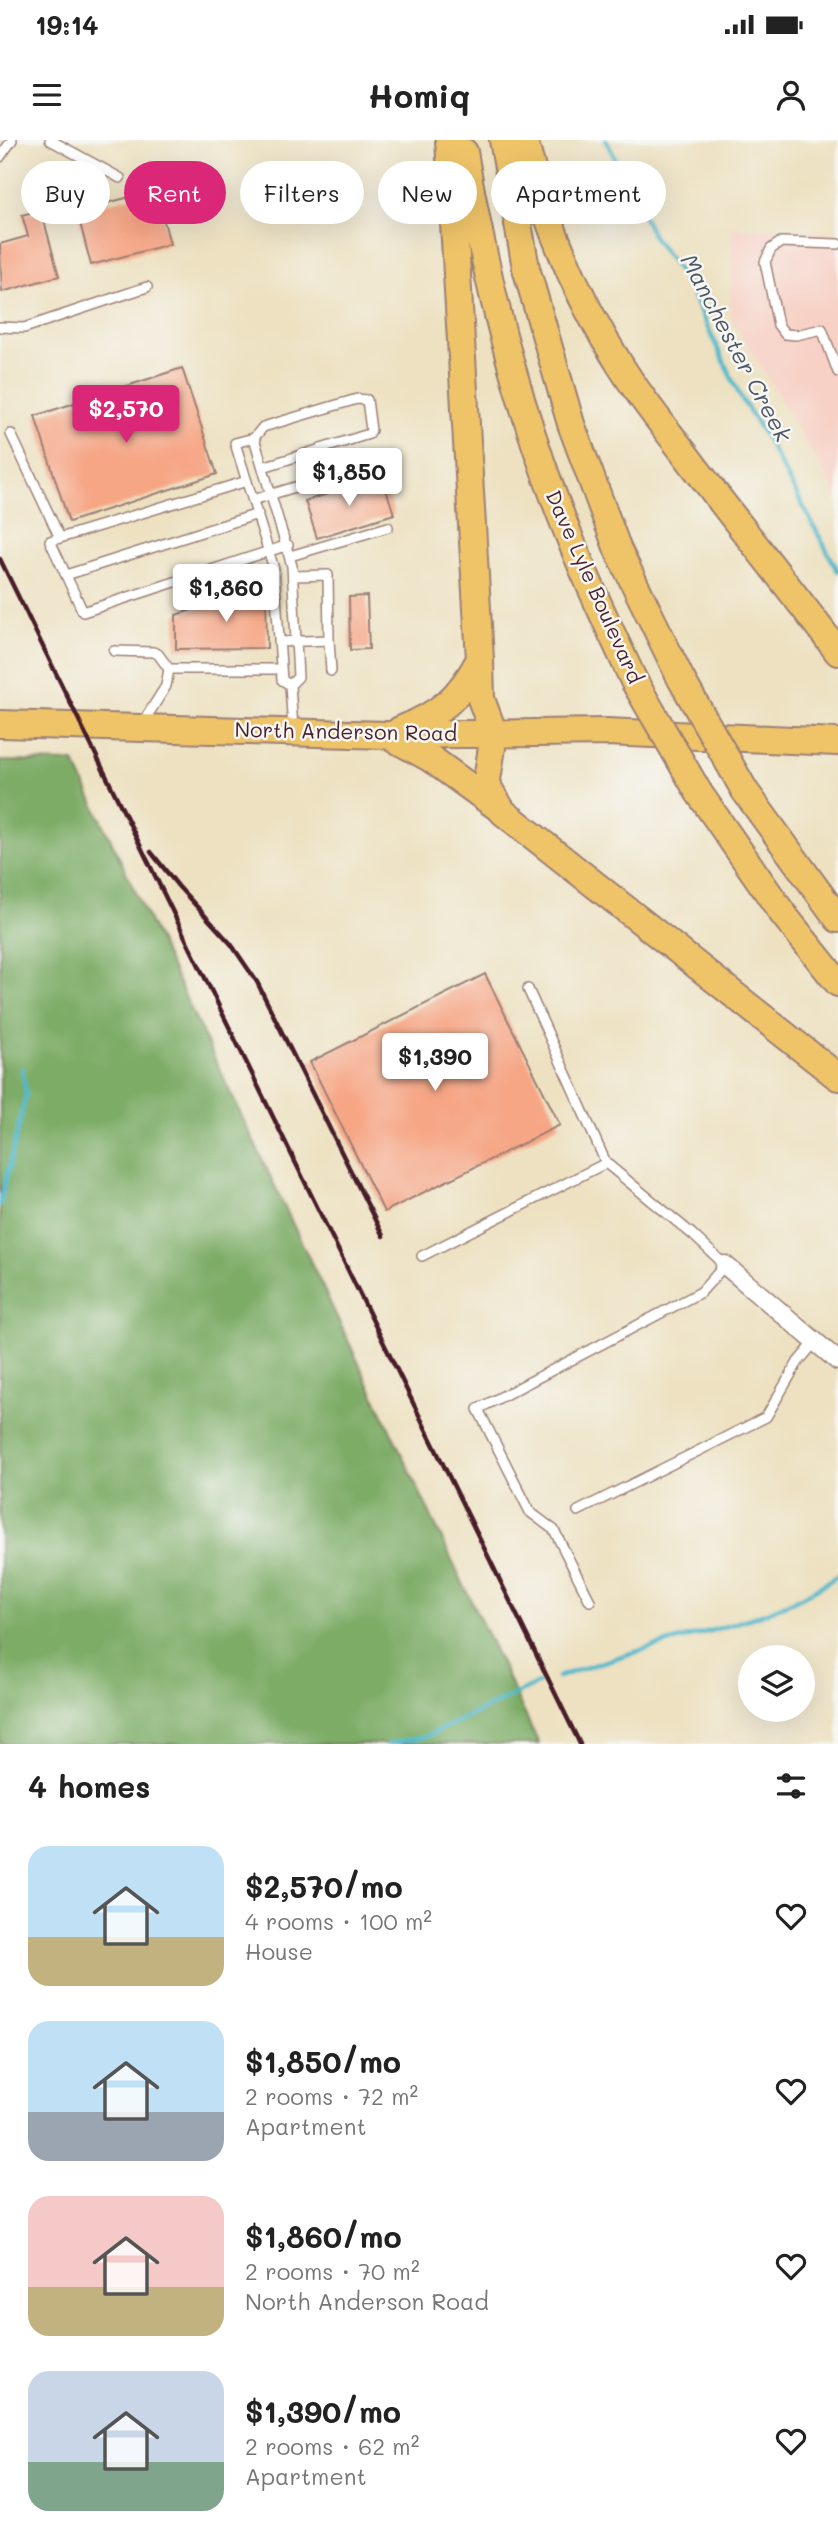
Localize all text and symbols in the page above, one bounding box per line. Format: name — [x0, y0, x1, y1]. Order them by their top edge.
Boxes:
text: 19:14 — [35, 8, 98, 42]
text: Homiq — [368, 74, 470, 116]
icon: menu — [28, 76, 66, 114]
icon: person — [772, 76, 810, 114]
chip: Buy — [21, 161, 110, 224]
chip: Rent — [124, 161, 226, 224]
chip: Filters — [240, 161, 364, 224]
chip: New — [378, 161, 477, 224]
chip: Apartment — [491, 161, 666, 224]
water label: Manchester Creek — [675, 248, 800, 448]
pin: $2,570 — [69, 386, 183, 445]
text: $2,570 — [88, 393, 164, 423]
pin: $1,850 — [292, 448, 406, 508]
text: $1,850 — [312, 456, 386, 486]
street label: Dave Lyle Boulevard — [541, 486, 650, 687]
pin: $1,860 — [169, 564, 283, 624]
text: $1,860 — [189, 572, 263, 602]
street label: North Anderson Road — [234, 715, 458, 746]
pin: $1,390 — [378, 1034, 492, 1093]
text: $1,390 — [398, 1041, 472, 1071]
map controls — [738, 1645, 815, 1722]
button: layers — [738, 1645, 815, 1722]
text: 4 homes — [28, 1766, 150, 1806]
icon: filters — [772, 1767, 810, 1805]
text: $2,570/mo — [245, 1866, 403, 1906]
icon: home — [84, 1874, 168, 1958]
icon: heart — [772, 1897, 810, 1935]
text: 4 rooms · 100 m² — [245, 1906, 432, 1936]
text: House — [245, 1936, 313, 1966]
text: $1,850/mo — [245, 2041, 401, 2081]
icon: home — [84, 2049, 168, 2133]
icon: heart — [772, 2072, 810, 2110]
text: 2 rooms · 72 m² — [245, 2081, 418, 2111]
text: Apartment — [245, 2111, 367, 2141]
text: $1,860/mo — [245, 2216, 402, 2256]
icon: home — [84, 2224, 168, 2308]
icon: heart — [772, 2247, 810, 2285]
text: 2 rooms · 70 m² — [245, 2256, 420, 2286]
text: North Anderson Road — [245, 2286, 489, 2316]
text: $1,390/mo — [245, 2391, 401, 2431]
icon: home — [84, 2399, 168, 2483]
icon: heart — [772, 2422, 810, 2460]
text: 2 rooms · 62 m² — [245, 2431, 419, 2461]
text: Apartment — [245, 2461, 367, 2491]

